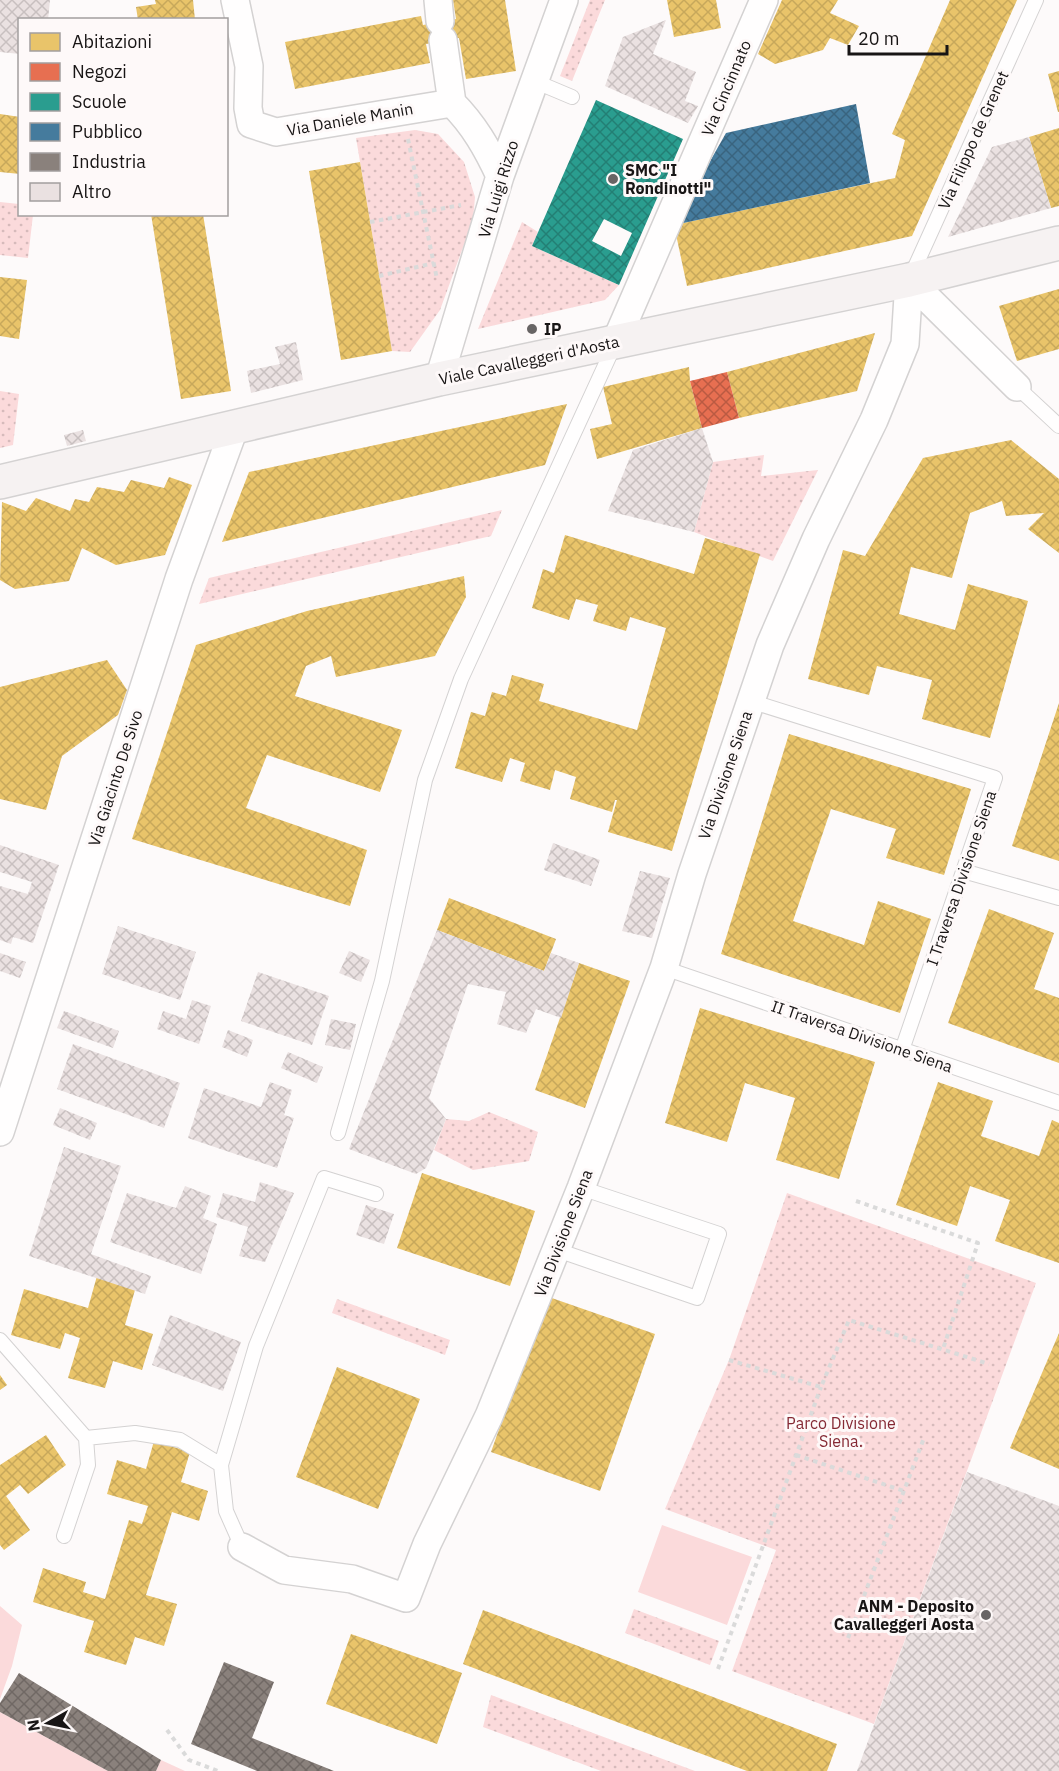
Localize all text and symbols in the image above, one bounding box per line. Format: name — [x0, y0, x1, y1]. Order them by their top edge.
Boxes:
legend — [18, 18, 228, 216]
scale bar — [849, 18, 946, 56]
text: 20 m — [858, 27, 900, 50]
text: Abitazioni — [72, 30, 152, 53]
street label: Via Cincinnato — [697, 37, 755, 139]
text: Negozi — [72, 60, 127, 83]
street label: Via Filippo de Grenet — [933, 68, 1013, 212]
text: Scuole — [72, 90, 127, 113]
street label: Via Daniele Manin — [285, 98, 415, 140]
text: Pubblico — [72, 120, 142, 143]
street label: Via Luigi Rizzo — [474, 138, 522, 240]
text: Industria — [72, 150, 146, 173]
place label: SMC "I Rondinotti" — [625, 160, 712, 198]
marker: SMC "I Rondinotti" — [606, 172, 620, 186]
text: Altro — [72, 180, 111, 203]
place label: IP — [544, 319, 561, 339]
marker: IP — [525, 322, 539, 336]
street label: Viale Cavalleggeri d'Aosta — [437, 331, 621, 389]
street label: Via Giacinto De Sivo — [83, 707, 147, 849]
street label: Via Divisione Siena — [694, 708, 757, 842]
street label: I Traversa Divisione Siena — [922, 787, 1001, 968]
street label: II Traversa Divisione Siena — [769, 996, 956, 1077]
street label: Via Divisione Siena — [530, 1166, 597, 1300]
park label: Parco Divisione Siena. — [786, 1413, 896, 1451]
place label: ANM - Deposito Cavalleggeri Aosta — [834, 1596, 974, 1634]
marker: ANM - Deposito Cavalleggeri Aosta — [979, 1608, 993, 1622]
north arrow — [18, 1693, 78, 1753]
text: N — [22, 1718, 44, 1733]

